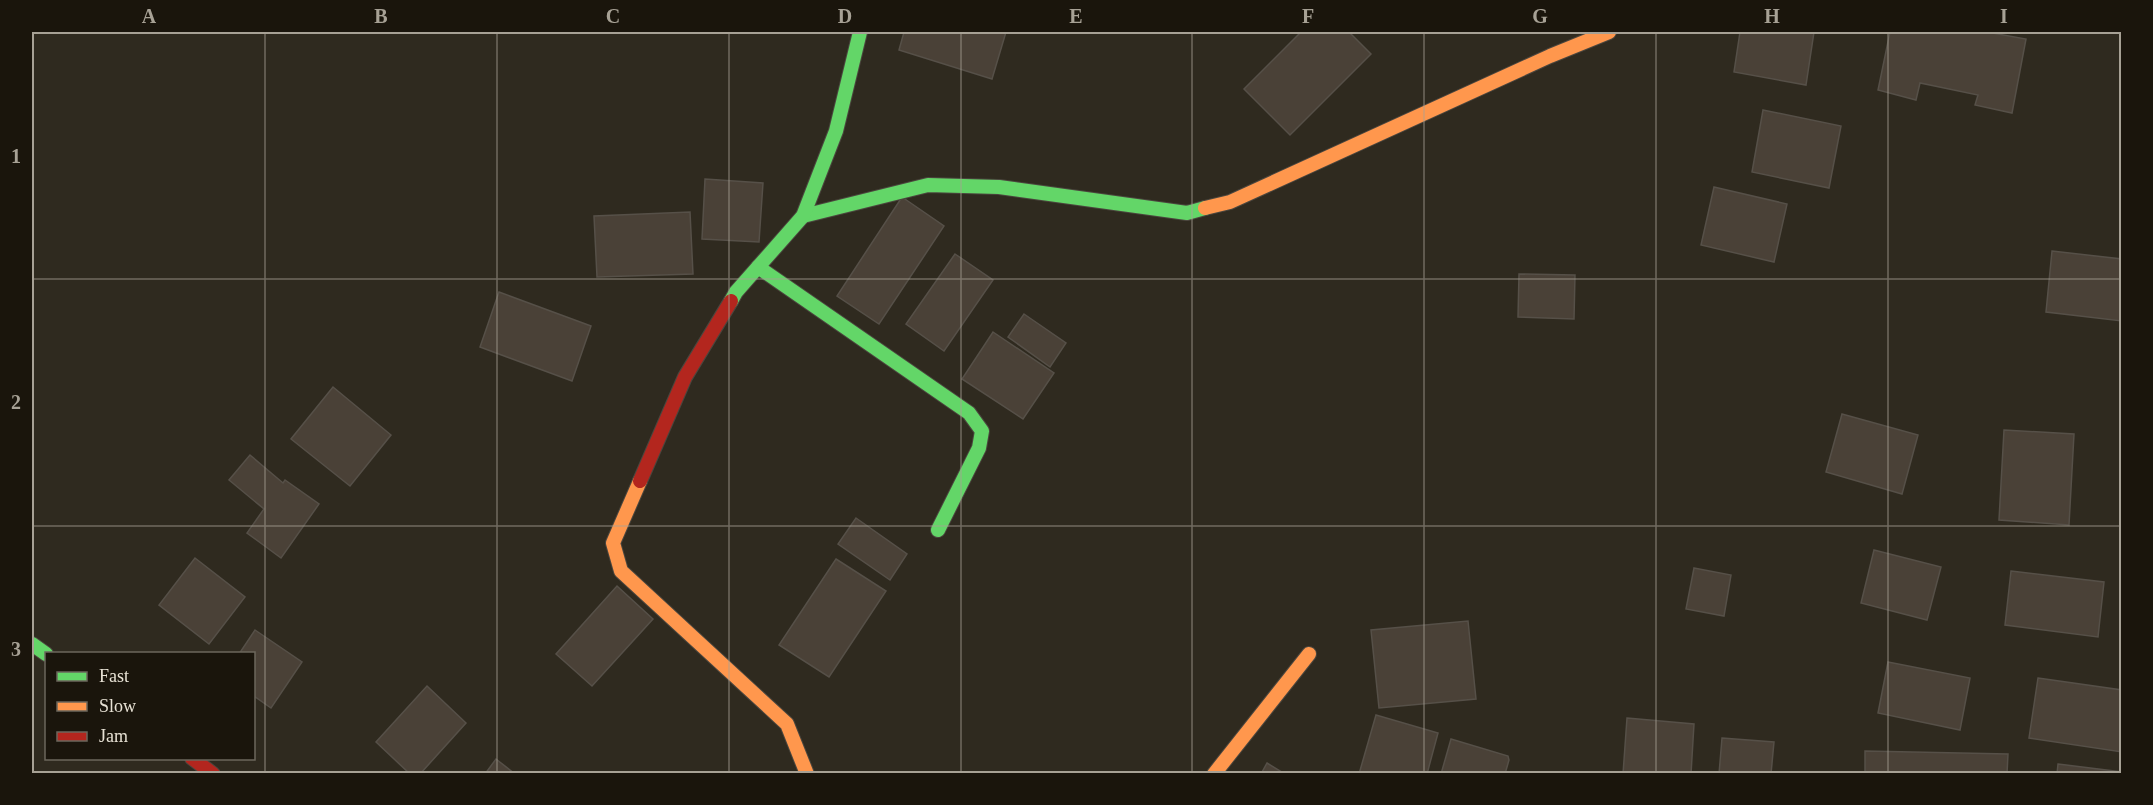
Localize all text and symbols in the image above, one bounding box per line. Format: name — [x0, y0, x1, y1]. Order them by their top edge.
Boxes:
text: A — [142, 5, 157, 27]
text: B — [374, 5, 388, 27]
text: C — [606, 5, 620, 27]
text: D — [838, 5, 852, 27]
text: E — [1069, 5, 1083, 27]
text: F — [1302, 5, 1314, 27]
text: G — [1532, 5, 1548, 27]
text: H — [1764, 5, 1780, 27]
text: I — [2000, 5, 2008, 27]
text: 1 — [11, 145, 21, 167]
text: 2 — [11, 391, 21, 413]
text: 3 — [11, 638, 21, 660]
legend — [45, 652, 255, 760]
text: Fast — [99, 666, 129, 686]
text: Slow — [99, 696, 136, 716]
text: Jam — [99, 726, 128, 746]

